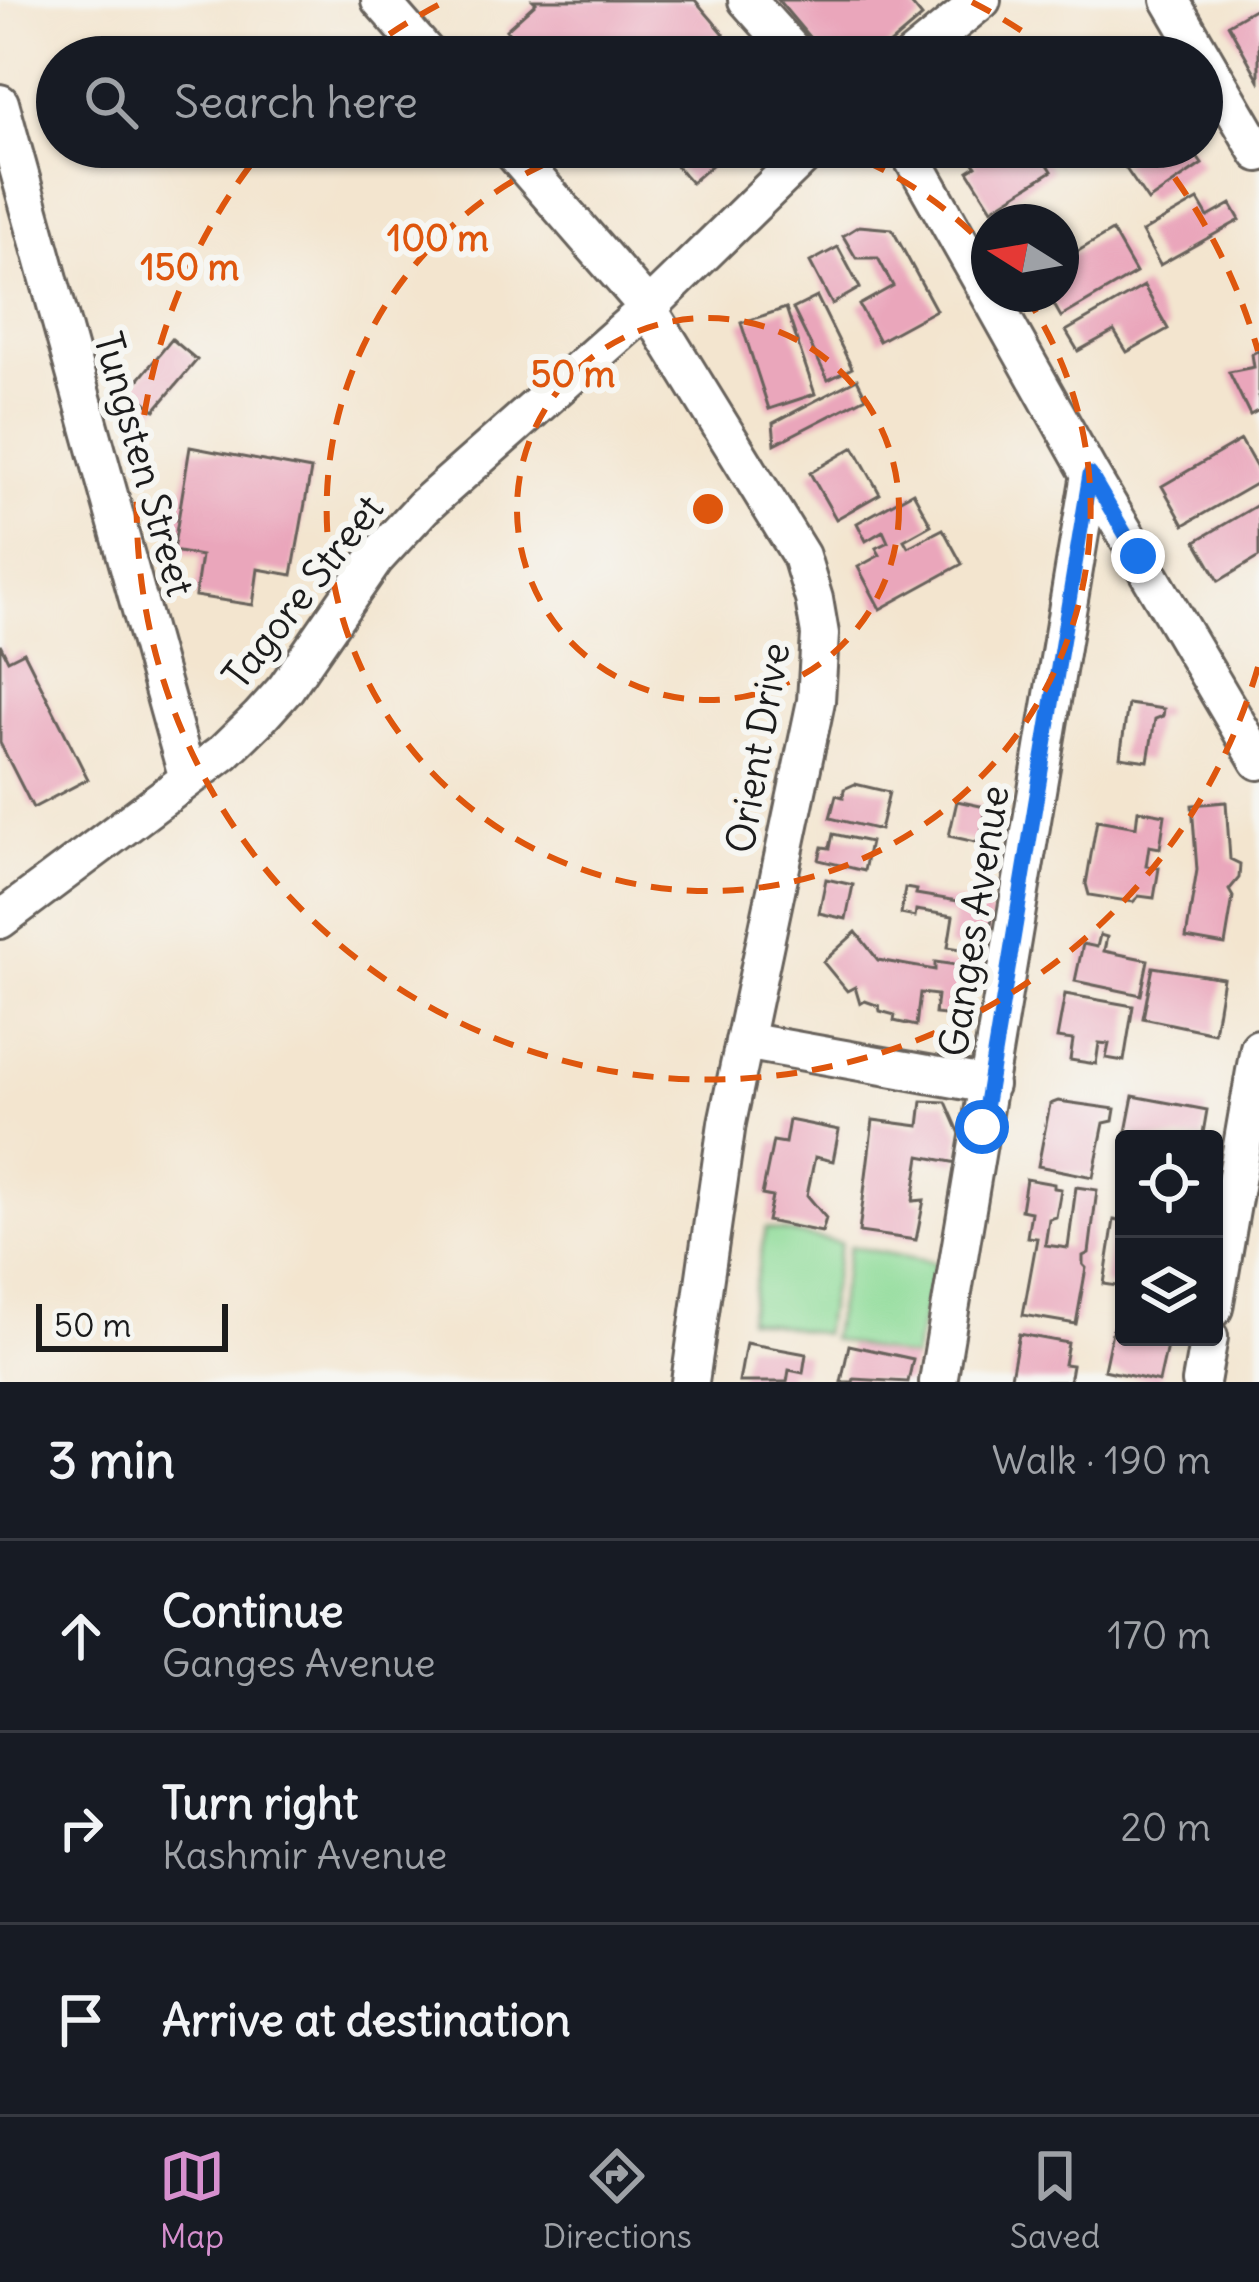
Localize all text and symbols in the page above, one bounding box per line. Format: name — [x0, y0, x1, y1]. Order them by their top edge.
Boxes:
search box — [36, 36, 1223, 168]
icon: search — [78, 69, 144, 135]
text: Search here — [174, 74, 418, 130]
north arrow — [971, 204, 1079, 312]
text: 100 m — [387, 216, 489, 261]
text: 150 m — [141, 245, 239, 290]
street label: Tungsten Street — [83, 326, 205, 602]
text: 50 m — [531, 352, 615, 397]
street label: Tagore Street — [212, 485, 394, 699]
centre of rings — [687, 488, 729, 530]
route end — [1111, 529, 1165, 583]
street label: Orient Drive — [715, 639, 801, 857]
street label: Ganges Avenue — [928, 782, 1020, 1060]
route start — [955, 1100, 1009, 1154]
map controls — [1115, 1130, 1223, 1346]
button: locate — [1115, 1130, 1223, 1238]
button: layers — [1115, 1238, 1223, 1346]
scale bar — [36, 1298, 228, 1351]
text: 50 m — [54, 1304, 131, 1346]
text: 3 min — [48, 1428, 175, 1492]
text: Walk · 190 m — [992, 1436, 1211, 1485]
text: Continue — [162, 1583, 344, 1639]
icon: ahead — [48, 1603, 114, 1669]
text: 170 m — [1107, 1611, 1211, 1660]
text: Ganges Avenue — [162, 1639, 436, 1688]
text: Turn right — [162, 1775, 358, 1831]
icon: right — [48, 1795, 114, 1861]
text: 20 m — [1120, 1803, 1211, 1852]
text: Kashmir Avenue — [162, 1831, 447, 1880]
icon: arrive — [48, 1987, 114, 2053]
text: Arrive at destination — [162, 1992, 571, 2048]
tab: Map — [159, 2143, 225, 2257]
tab: Directions — [543, 2143, 692, 2257]
tab: Saved — [1010, 2143, 1100, 2257]

